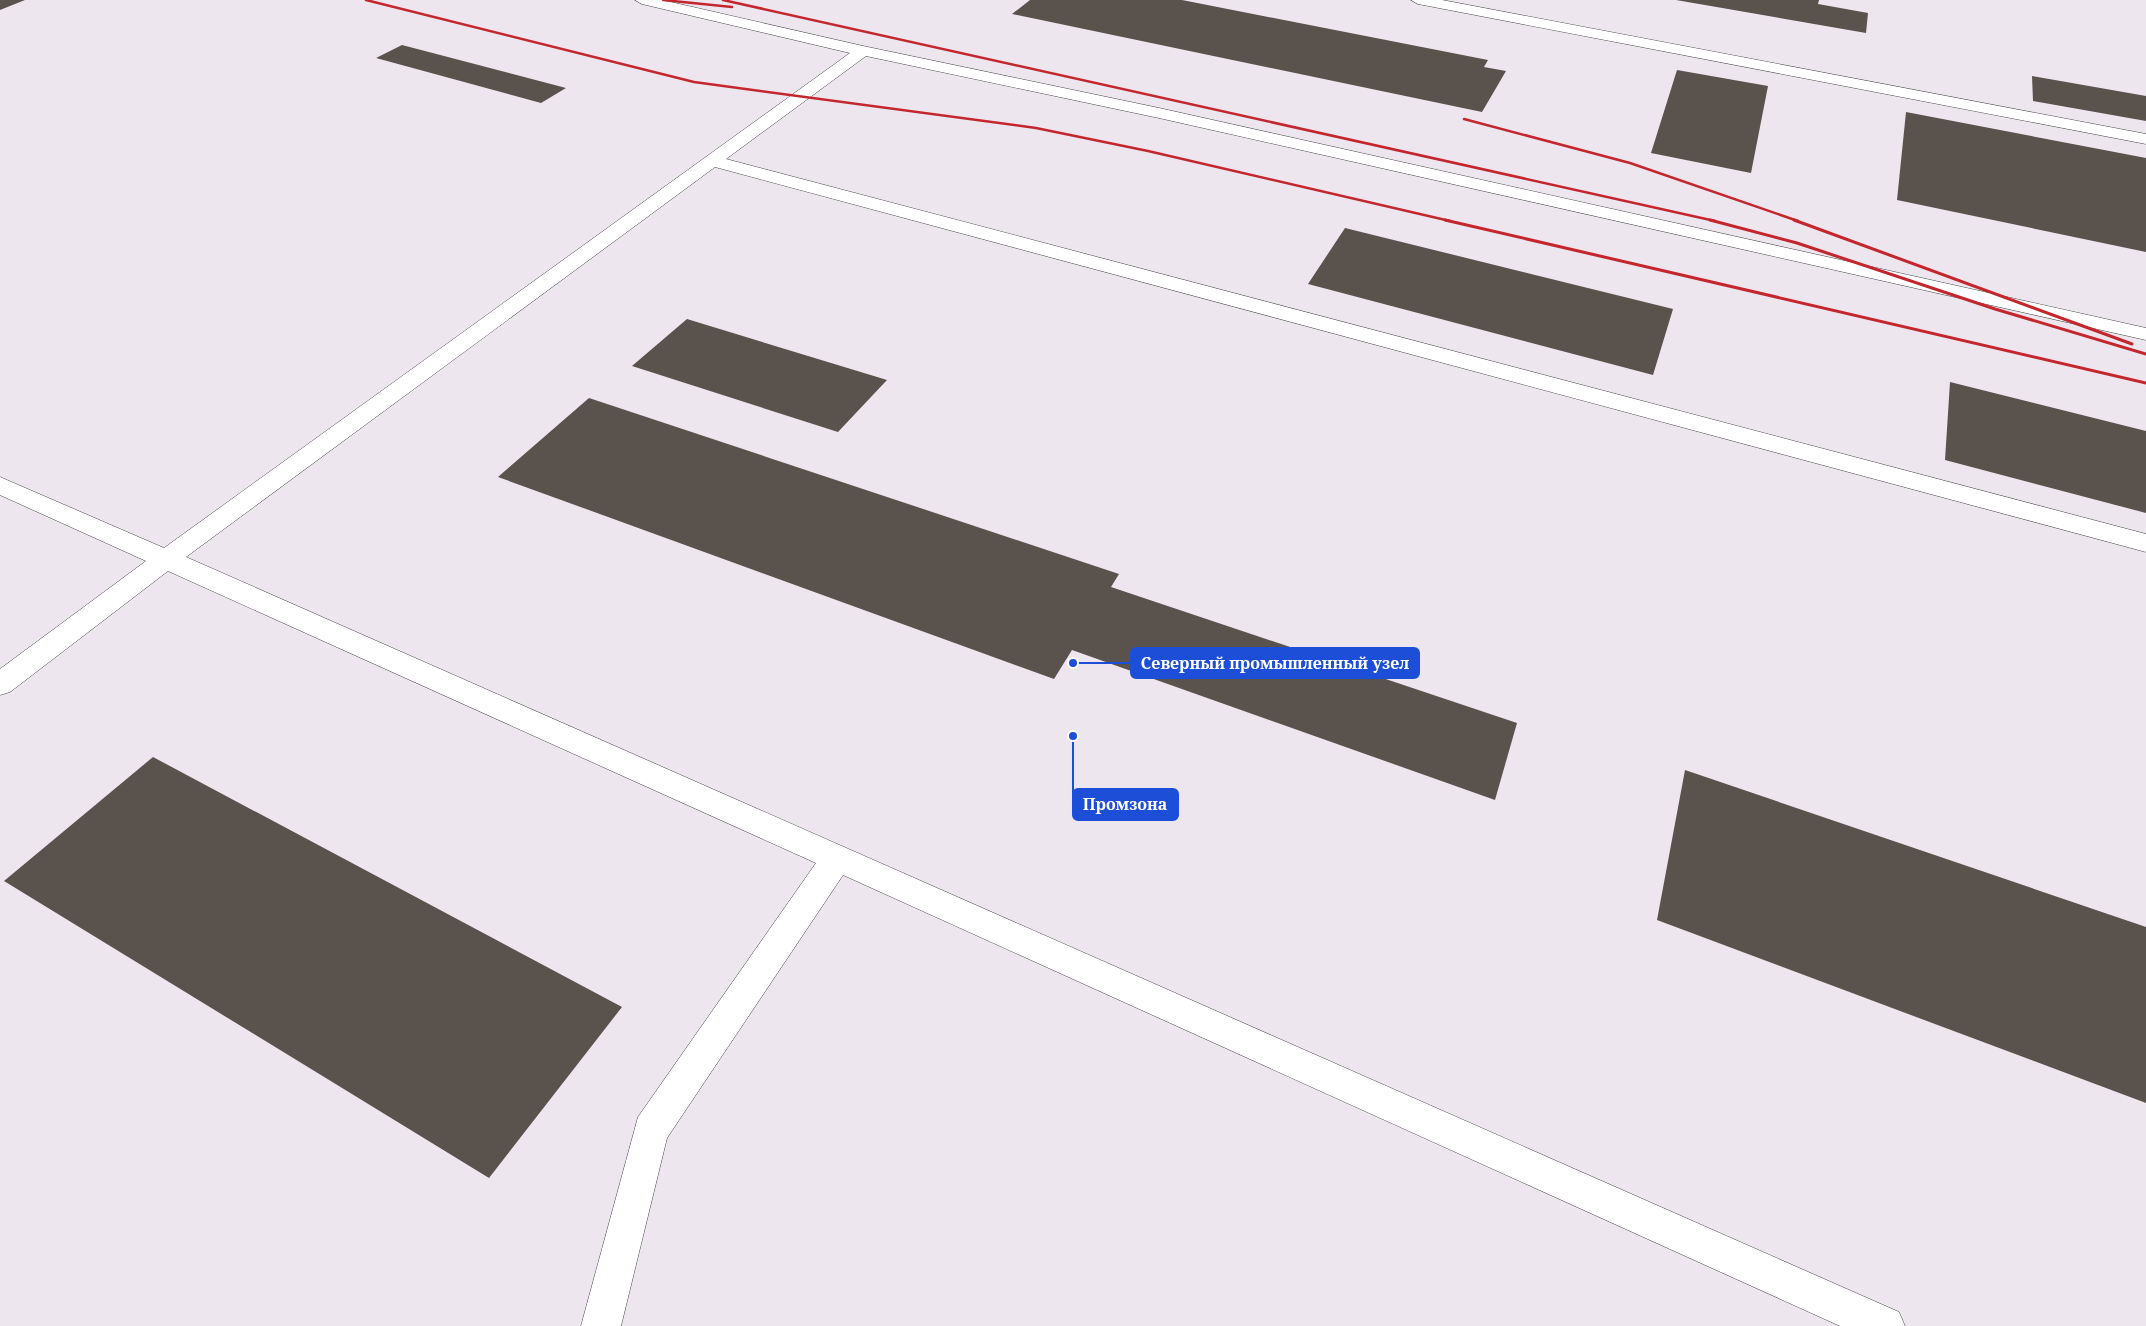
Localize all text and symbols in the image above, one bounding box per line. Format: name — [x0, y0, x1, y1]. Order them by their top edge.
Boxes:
callout: Северный промышленный узел — [1131, 648, 1419, 678]
text: Северный промышленный узел — [1141, 652, 1409, 674]
callout: Промзона — [1073, 789, 1178, 820]
text: Промзона — [1083, 793, 1167, 815]

